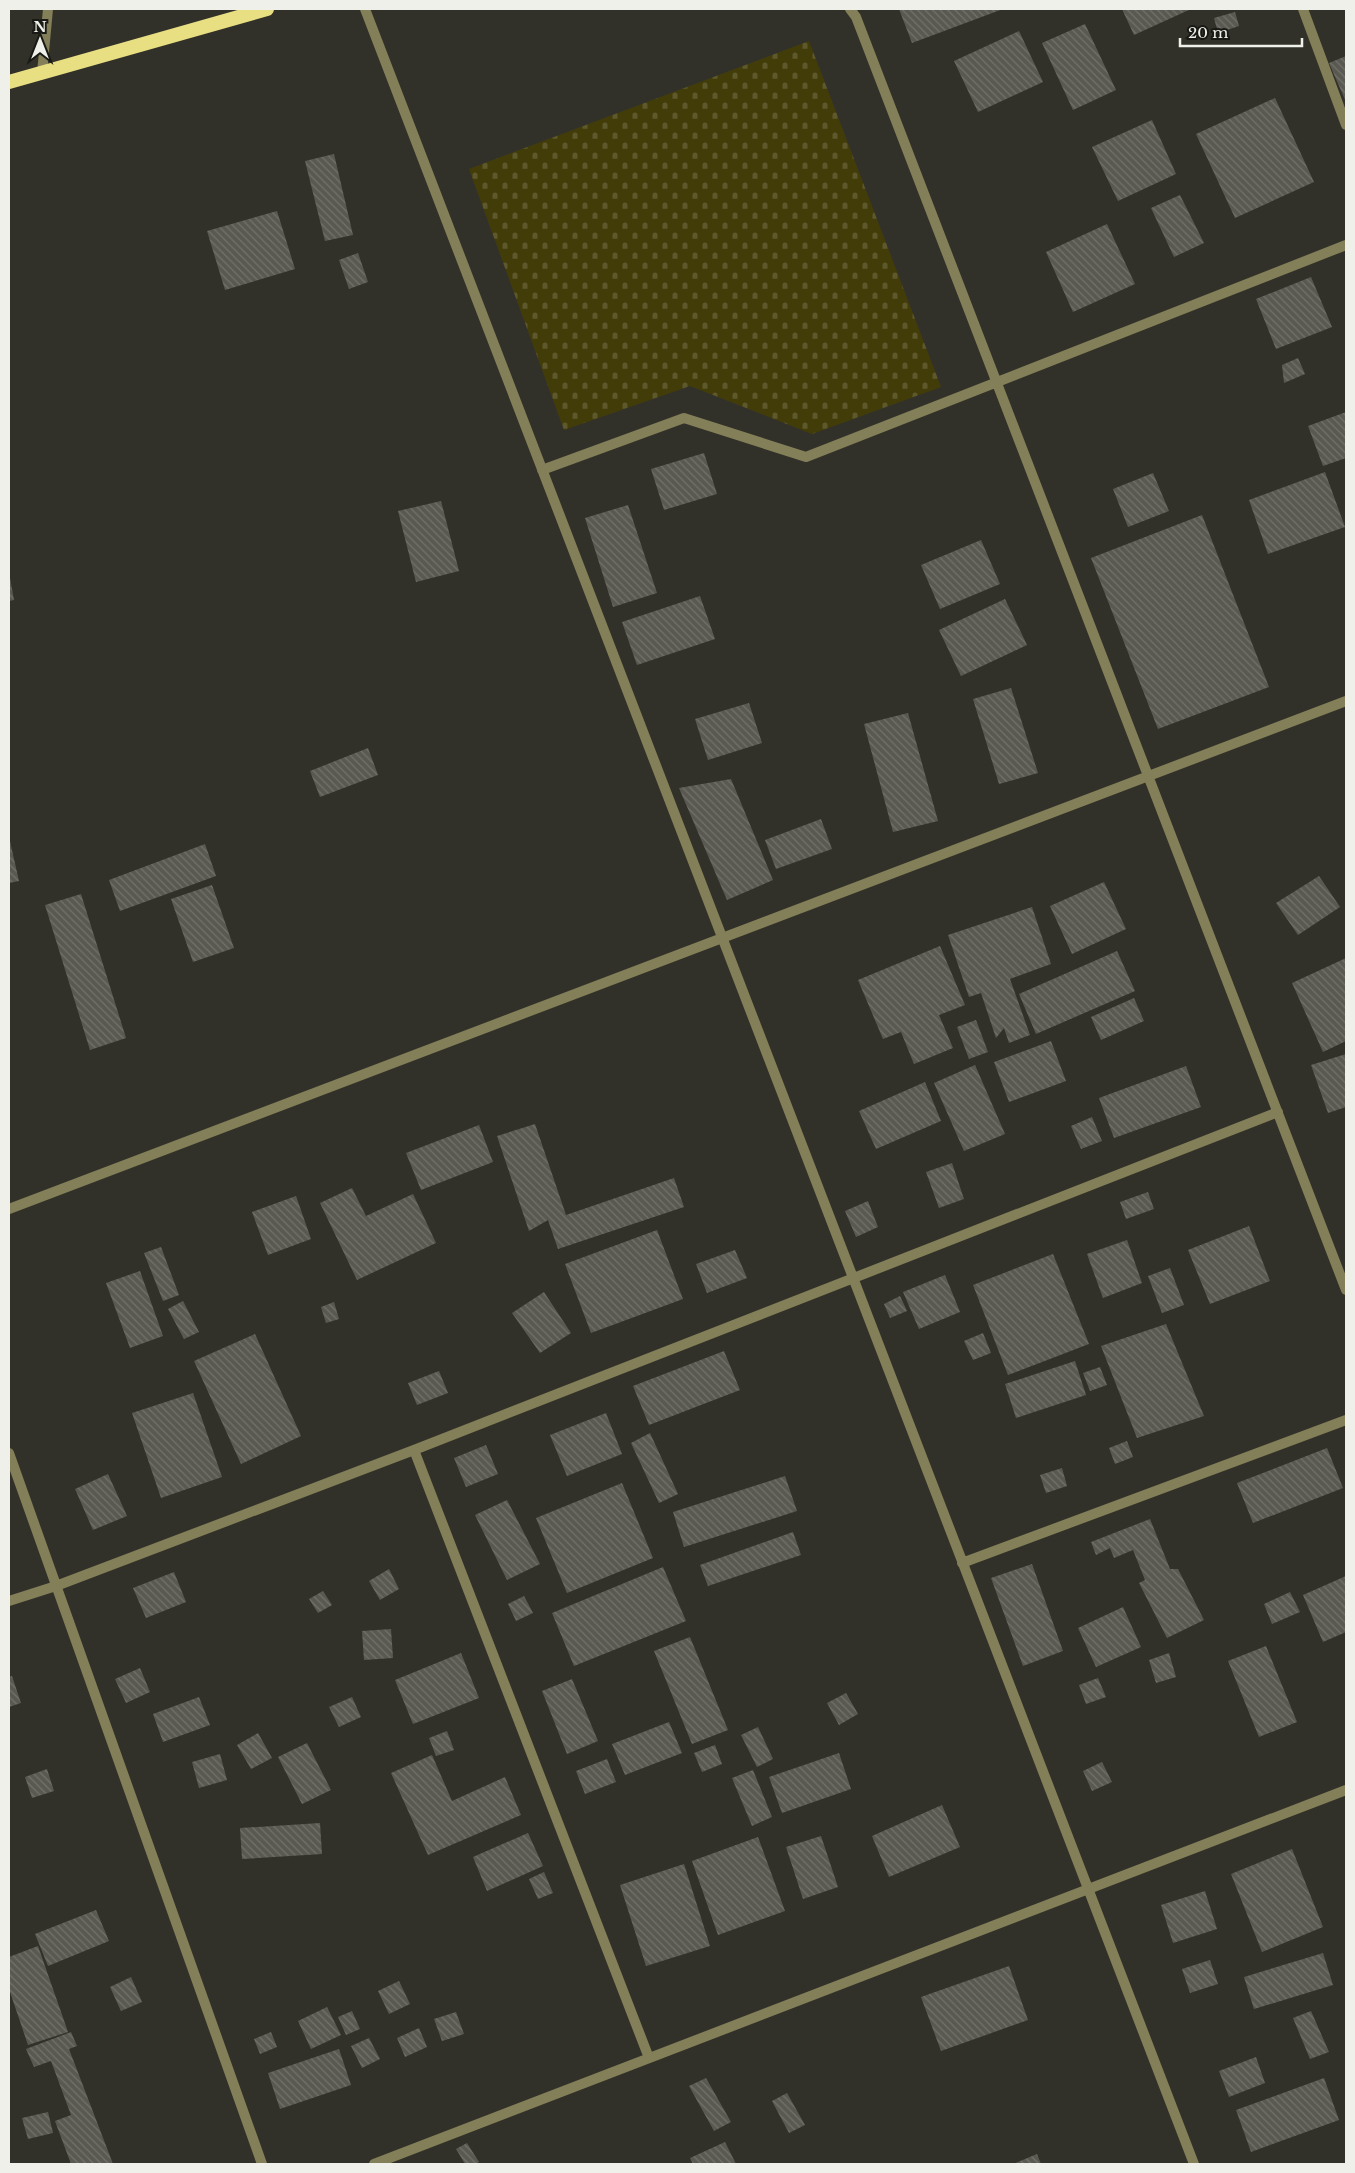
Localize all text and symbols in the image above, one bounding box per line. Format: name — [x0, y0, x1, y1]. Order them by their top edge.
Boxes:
north arrow — [15, 15, 65, 65]
scale bar — [1180, 15, 1302, 47]
text: N — [33, 18, 47, 36]
text: 20 m — [1188, 23, 1228, 42]

